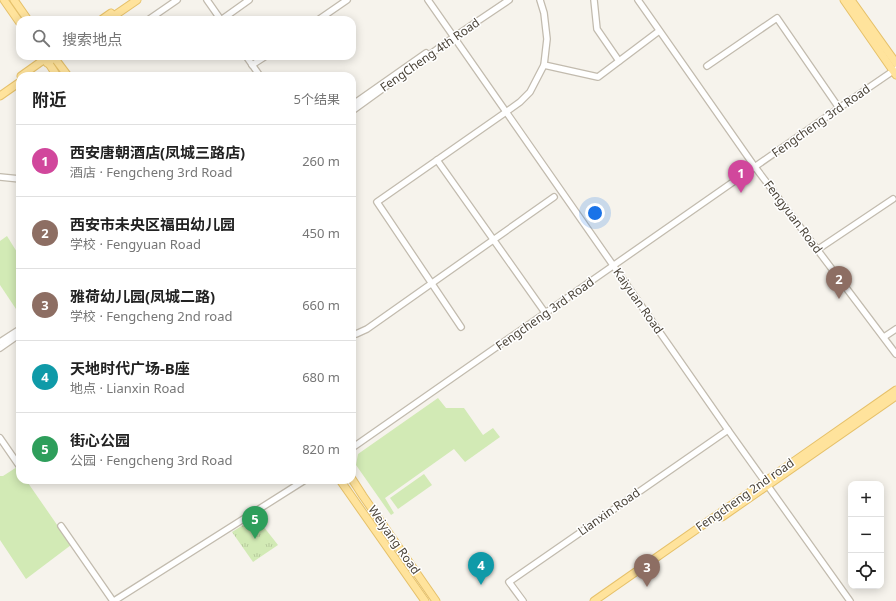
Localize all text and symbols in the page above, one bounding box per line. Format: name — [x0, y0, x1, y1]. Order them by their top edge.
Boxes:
street label: FengCheng 4th Road — [376, 14, 483, 95]
search box — [16, 16, 356, 60]
icon: search — [30, 27, 52, 49]
text: 搜索地点 — [62, 29, 122, 49]
street label: Fengcheng 3rd Road — [768, 80, 873, 161]
text: 附近 — [32, 88, 66, 111]
text: 5个结果 — [294, 90, 340, 108]
text: 西安唐朝酒店(凤城三路店) — [70, 142, 245, 162]
text: 1 — [41, 152, 49, 170]
text: 260 m — [302, 152, 340, 170]
pin: 1 — [728, 160, 754, 193]
text: 酒店 · Fengcheng 3rd Road — [70, 163, 233, 181]
street label: Fengyuan Road — [760, 177, 826, 257]
your location — [585, 203, 605, 223]
text: 西安市未央区福田幼儿园 — [70, 214, 235, 234]
text: 2 — [41, 224, 49, 242]
text: 450 m — [302, 224, 340, 242]
text: 学校 · Fengyuan Road — [70, 235, 201, 253]
street label: Kaiyuan Road — [609, 264, 667, 337]
pin: 2 — [826, 266, 852, 299]
street label: Fengcheng 3rd Road — [492, 273, 597, 354]
text: 雅荷幼儿园(凤城二路) — [70, 286, 215, 306]
text: 3 — [41, 296, 49, 314]
text: 660 m — [302, 296, 340, 314]
text: 学校 · Fengcheng 2nd road — [70, 307, 232, 325]
text: 天地时代广场-B座 — [70, 358, 190, 378]
text: 4 — [41, 368, 49, 386]
text: 680 m — [302, 368, 340, 386]
text: 地点 · Lianxin Road — [70, 379, 185, 397]
text: 街心公园 — [70, 430, 130, 450]
text: 5 — [41, 440, 49, 458]
text: 820 m — [302, 440, 340, 458]
text: 公园 · Fengcheng 3rd Road — [70, 451, 233, 469]
street label: Fengcheng 2nd road — [692, 454, 797, 535]
map controls — [848, 481, 884, 589]
button: + — [848, 481, 884, 517]
street label: Lianxin Road — [574, 484, 643, 539]
street label: Weiyang Road — [364, 502, 424, 578]
pin: 5 — [242, 506, 268, 539]
button: − — [848, 517, 884, 553]
pin: 4 — [468, 552, 494, 585]
button: locate — [848, 553, 884, 589]
pin: 3 — [634, 554, 660, 587]

